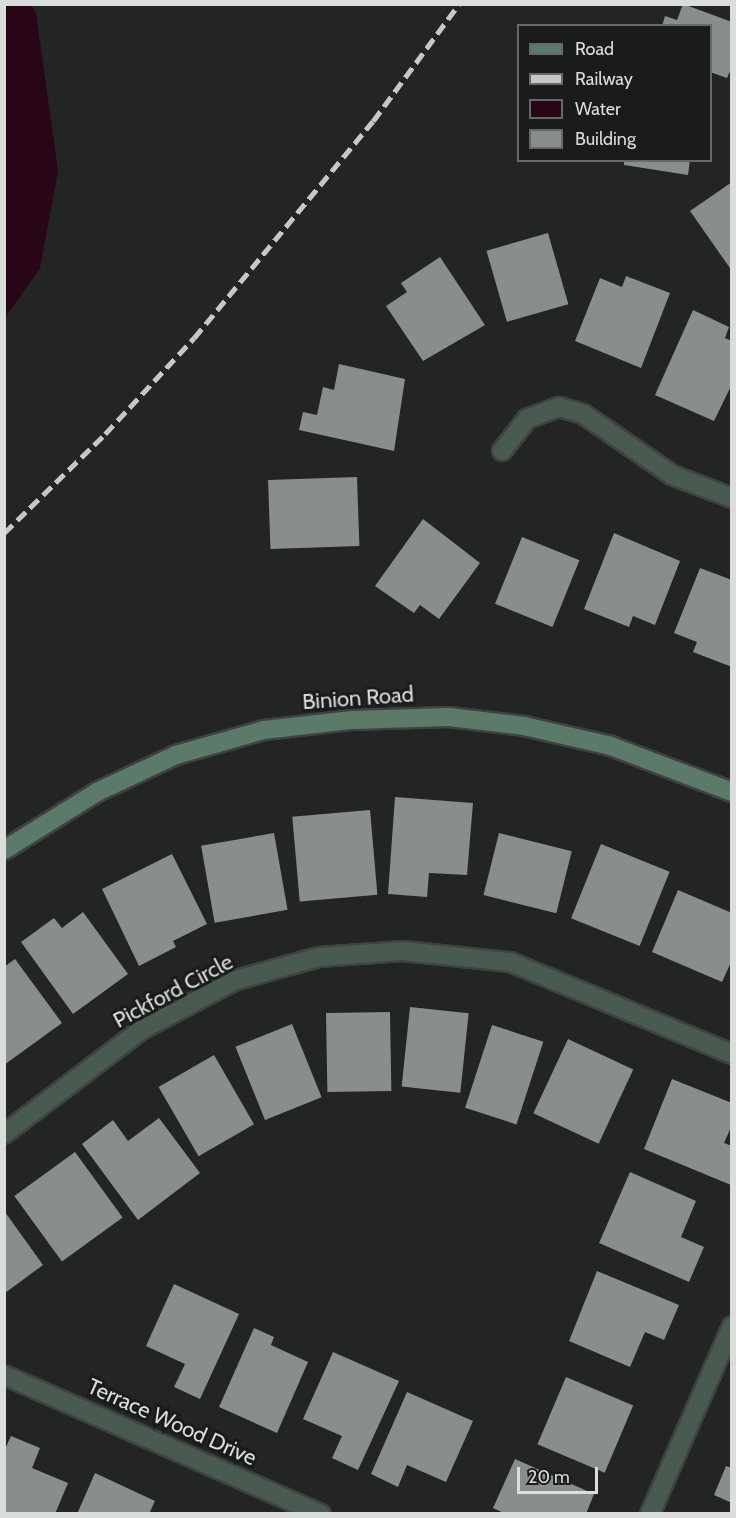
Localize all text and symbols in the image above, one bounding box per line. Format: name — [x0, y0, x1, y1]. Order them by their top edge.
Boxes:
legend — [517, 24, 712, 162]
text: Road — [575, 38, 614, 60]
text: Railway — [575, 68, 633, 90]
text: Water — [575, 98, 621, 120]
text: Building — [575, 128, 636, 150]
street label: Binion Road — [301, 681, 415, 715]
street label: Pickford Circle — [109, 948, 237, 1034]
street label: Terrace Wood Drive — [83, 1373, 261, 1471]
scale bar — [520, 1455, 601, 1493]
text: 20 m — [528, 1466, 570, 1488]

